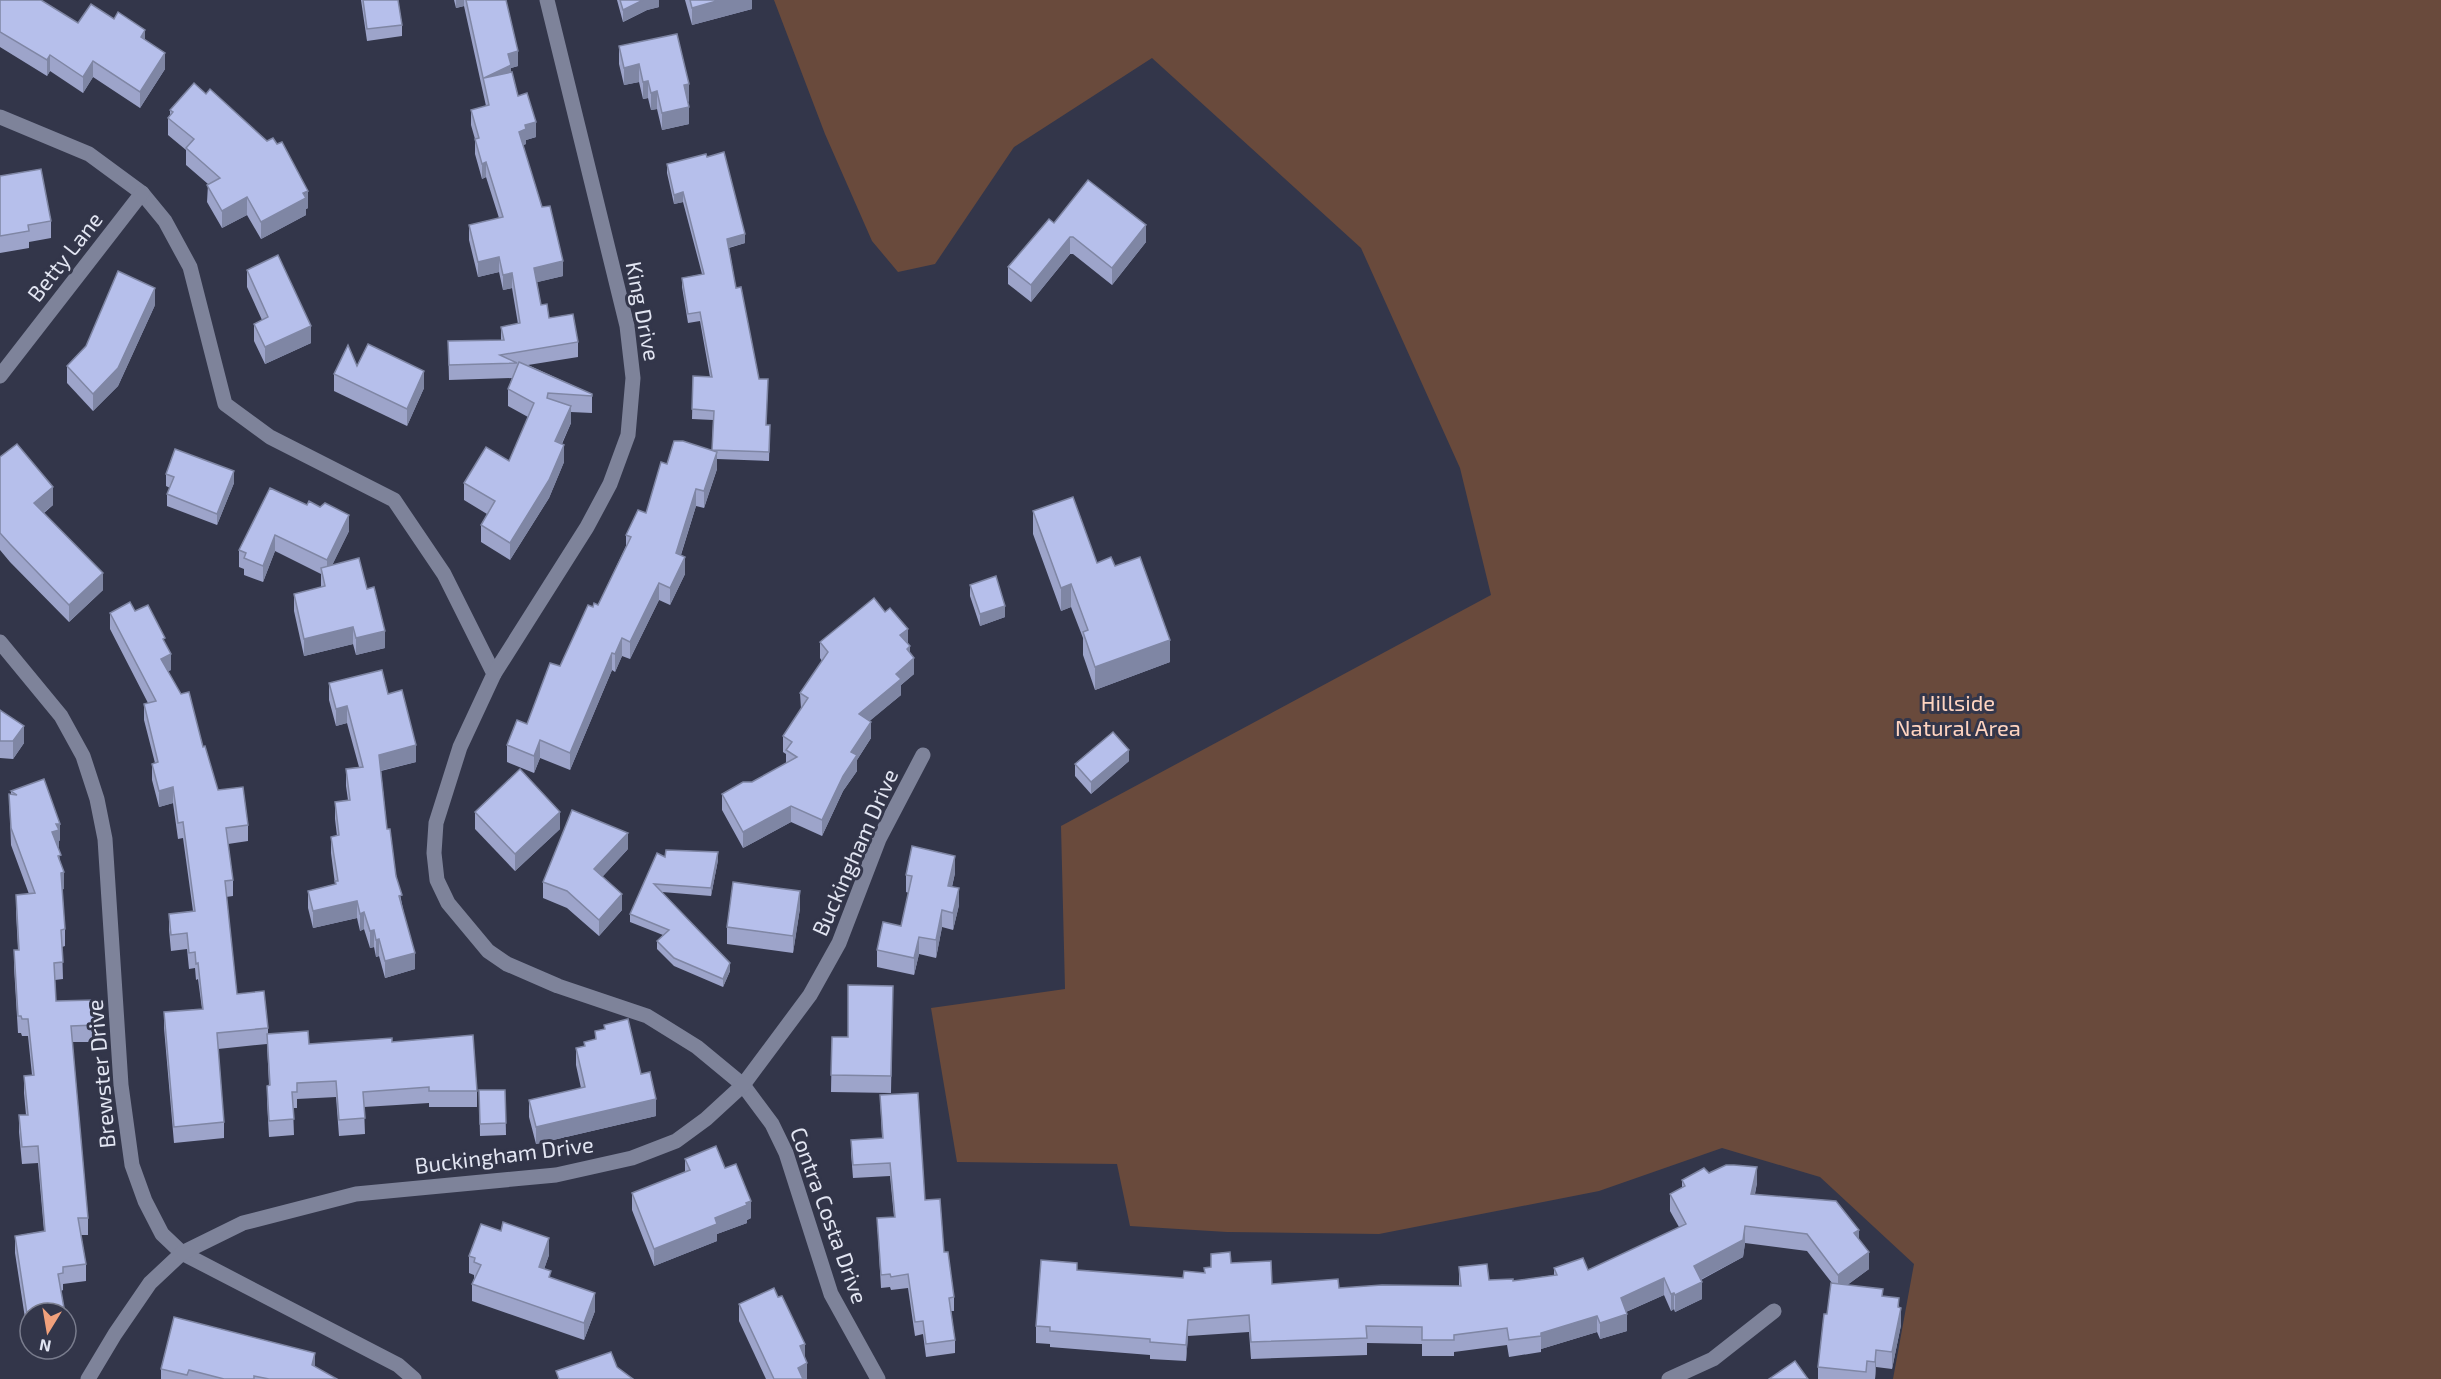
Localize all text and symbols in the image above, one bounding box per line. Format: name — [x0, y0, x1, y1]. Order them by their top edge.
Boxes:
street label: Betty Lane — [21, 206, 107, 306]
street label: King Drive — [622, 259, 666, 363]
park label: Hillside Natural Area — [1895, 689, 2021, 740]
street label: Buckingham Drive — [806, 765, 902, 939]
street label: Brewster Drive — [81, 999, 119, 1149]
street label: Contra Costa Drive — [786, 1123, 874, 1307]
street label: Buckingham Drive — [413, 1130, 595, 1178]
north arrow — [18, 1301, 78, 1361]
text: N — [38, 1336, 53, 1357]

